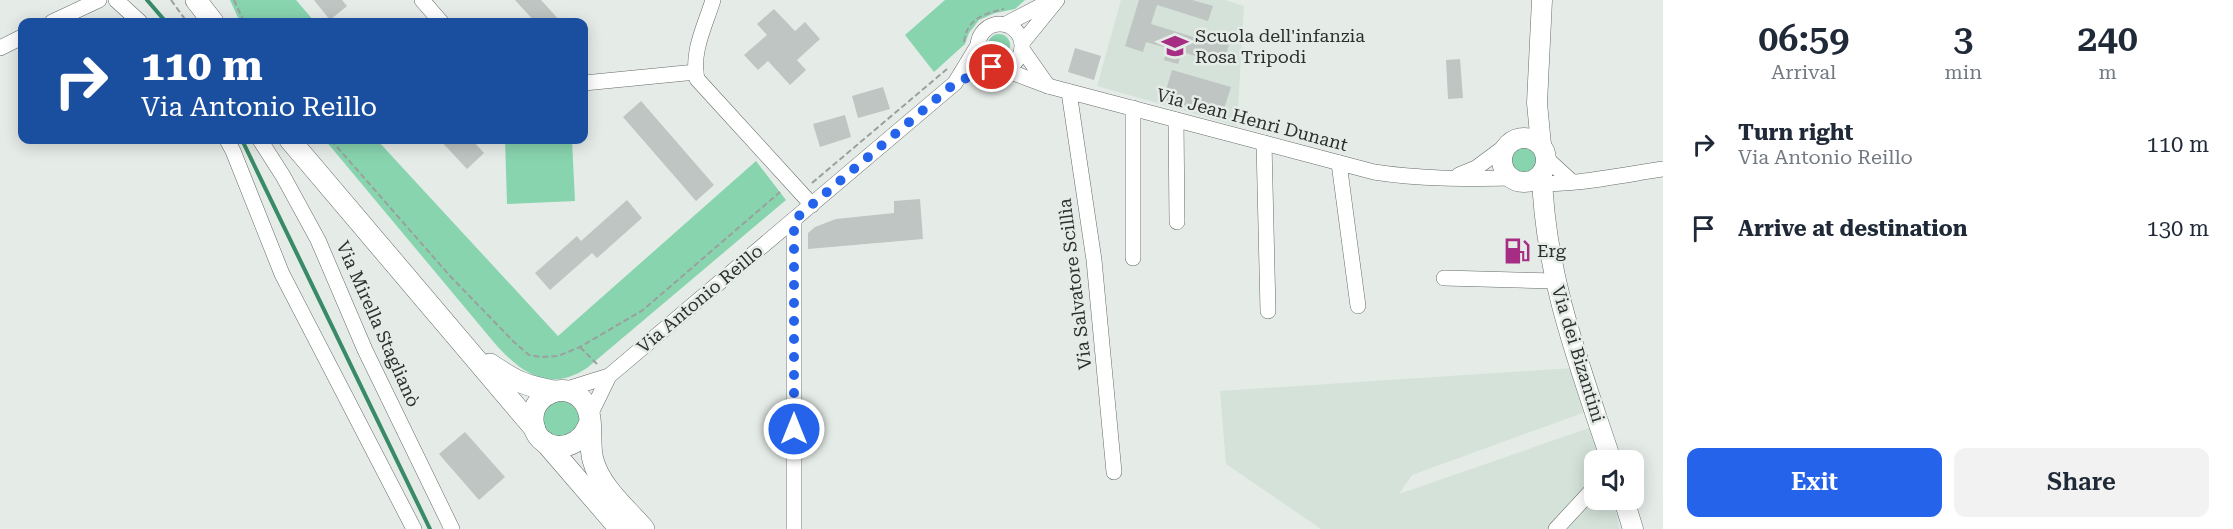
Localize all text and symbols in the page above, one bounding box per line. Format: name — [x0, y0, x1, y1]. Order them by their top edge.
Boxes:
text: 06:59 — [1758, 18, 1849, 60]
text: 3 — [1953, 18, 1973, 60]
text: 240 — [2077, 18, 2138, 60]
place label: Scuola dell'infanzia Rosa Tripodi — [1195, 25, 1365, 67]
school or university icon: Scuola dell'infanzia Rosa Tripodi — [1160, 31, 1190, 61]
text: 110 m — [141, 41, 263, 90]
pin — [966, 41, 1017, 92]
icon: right — [42, 42, 120, 120]
icon: arrive — [975, 50, 1008, 83]
text: Arrival — [1771, 60, 1836, 84]
text: min — [1945, 60, 1982, 84]
text: m — [2098, 60, 2117, 84]
street label: Via Jean Henri Dunant — [1154, 84, 1350, 155]
text: Via Antonio Reillo — [141, 91, 377, 123]
text: Turn right — [1738, 120, 1853, 145]
icon: right — [1687, 128, 1720, 161]
text: 110 m — [2146, 132, 2209, 157]
text: Via Antonio Reillo — [1738, 145, 1913, 169]
street label: Via Salvatore Scillìa — [1054, 197, 1095, 371]
icon: arrive — [1687, 212, 1720, 245]
text: Arrive at destination — [1738, 216, 1967, 241]
text: 130 m — [2146, 216, 2209, 241]
fuel station icon: Erg — [1502, 236, 1532, 266]
street label: Via Mirella Staglianò — [332, 238, 425, 410]
street label: Via Antonio Reillo — [633, 240, 767, 357]
place label: Erg — [1537, 240, 1567, 261]
street label: Via dei Bizantini — [1548, 283, 1609, 425]
position arrow — [762, 397, 826, 461]
button: Exit — [1687, 448, 1942, 517]
button: Share — [1954, 448, 2209, 517]
map controls — [1584, 450, 1644, 510]
button: sound — [1584, 450, 1644, 510]

